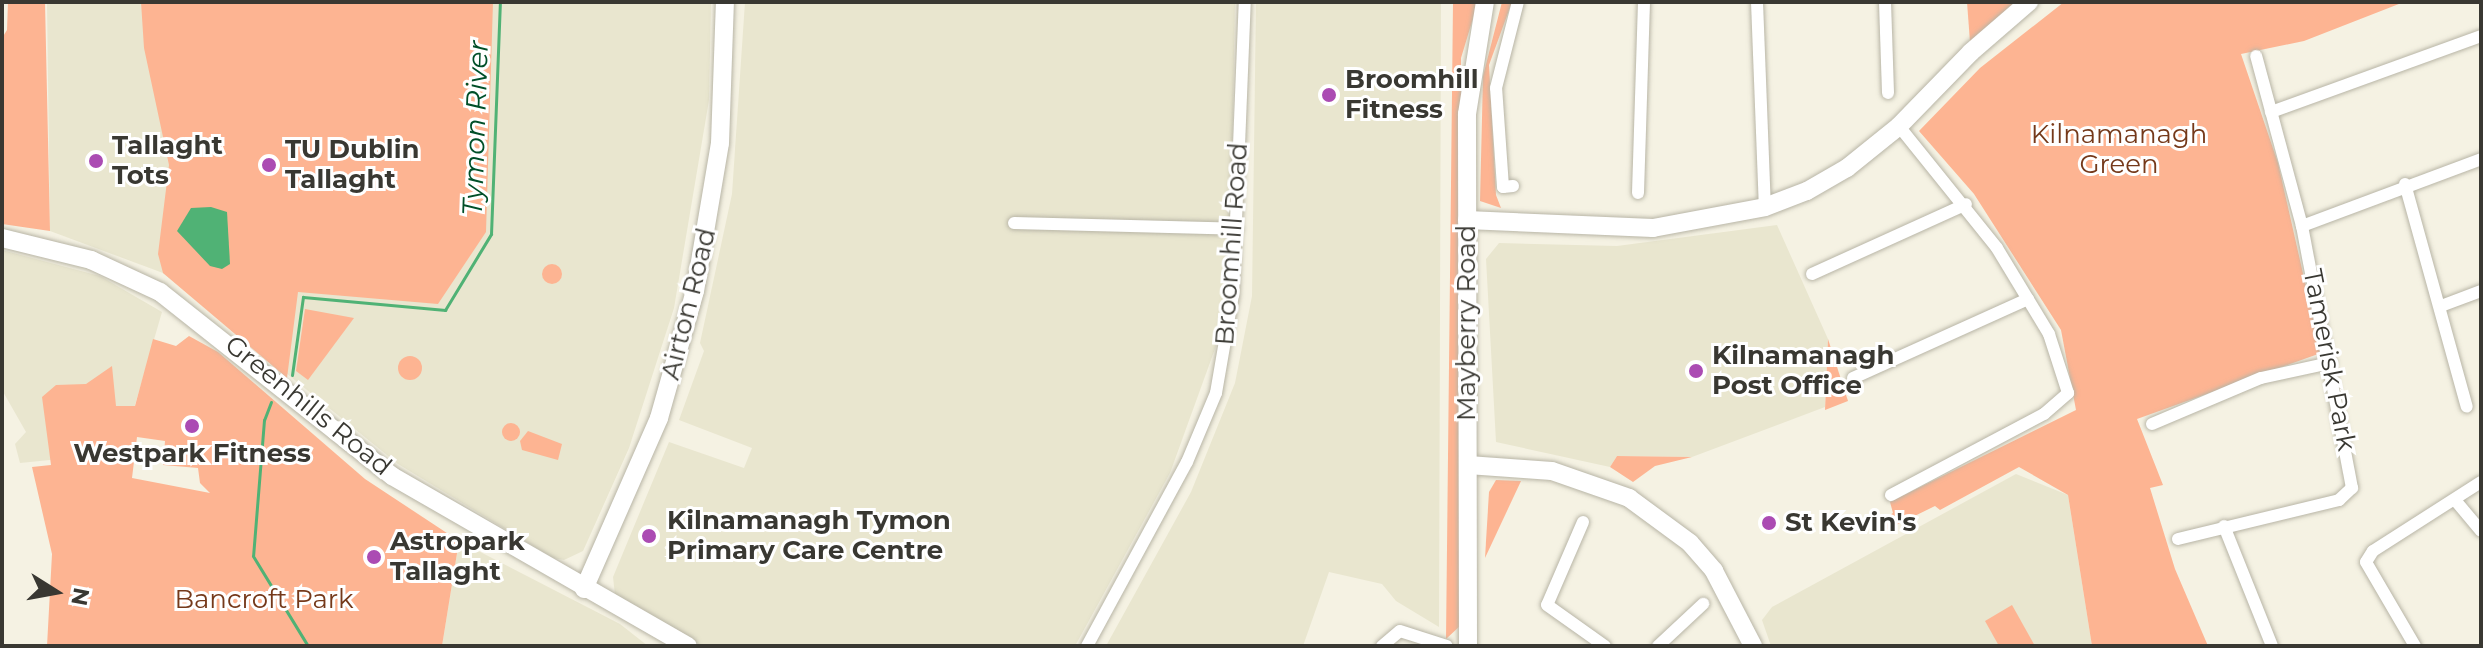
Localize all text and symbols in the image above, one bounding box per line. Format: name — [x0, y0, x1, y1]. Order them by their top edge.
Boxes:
water label: Tymon River — [455, 40, 495, 216]
place label: Broomhill Fitness — [1345, 64, 1479, 126]
marker: Broomhill Fitness — [1320, 86, 1338, 104]
park label: Kilnamanagh Green — [2031, 119, 2207, 180]
place label: Tallaght Tots — [112, 130, 223, 192]
place label: TU Dublin Tallaght — [285, 134, 419, 196]
street label: Broomhill Road — [1209, 142, 1255, 346]
marker: Tallaght Tots — [87, 152, 105, 170]
marker: TU Dublin Tallaght — [260, 156, 278, 174]
street label: Airton Road — [655, 225, 723, 383]
street label: Mayberry Road — [1451, 225, 1483, 421]
street label: Tamerisk Park — [2296, 266, 2362, 454]
street label: Greenhills Road — [218, 329, 398, 483]
place label: Kilnamanagh Post Office — [1712, 340, 1894, 402]
marker: Kilnamanagh Post Office — [1687, 362, 1705, 380]
marker: Westpark Fitness — [183, 417, 201, 435]
place label: Westpark Fitness — [73, 438, 311, 470]
place label: Kilnamanagh Tymon Primary Care Centre — [667, 505, 951, 566]
place label: St Kevin's — [1785, 507, 1916, 539]
marker: St Kevin's — [1760, 514, 1778, 532]
marker: Kilnamanagh Tymon Primary Care Centre — [638, 525, 660, 547]
place label: Astropark Tallaght — [390, 526, 525, 588]
marker: Astropark Tallaght — [365, 548, 383, 566]
north arrow — [16, 552, 96, 632]
park label: Bancroft Park — [174, 584, 354, 616]
text: N — [65, 585, 95, 608]

